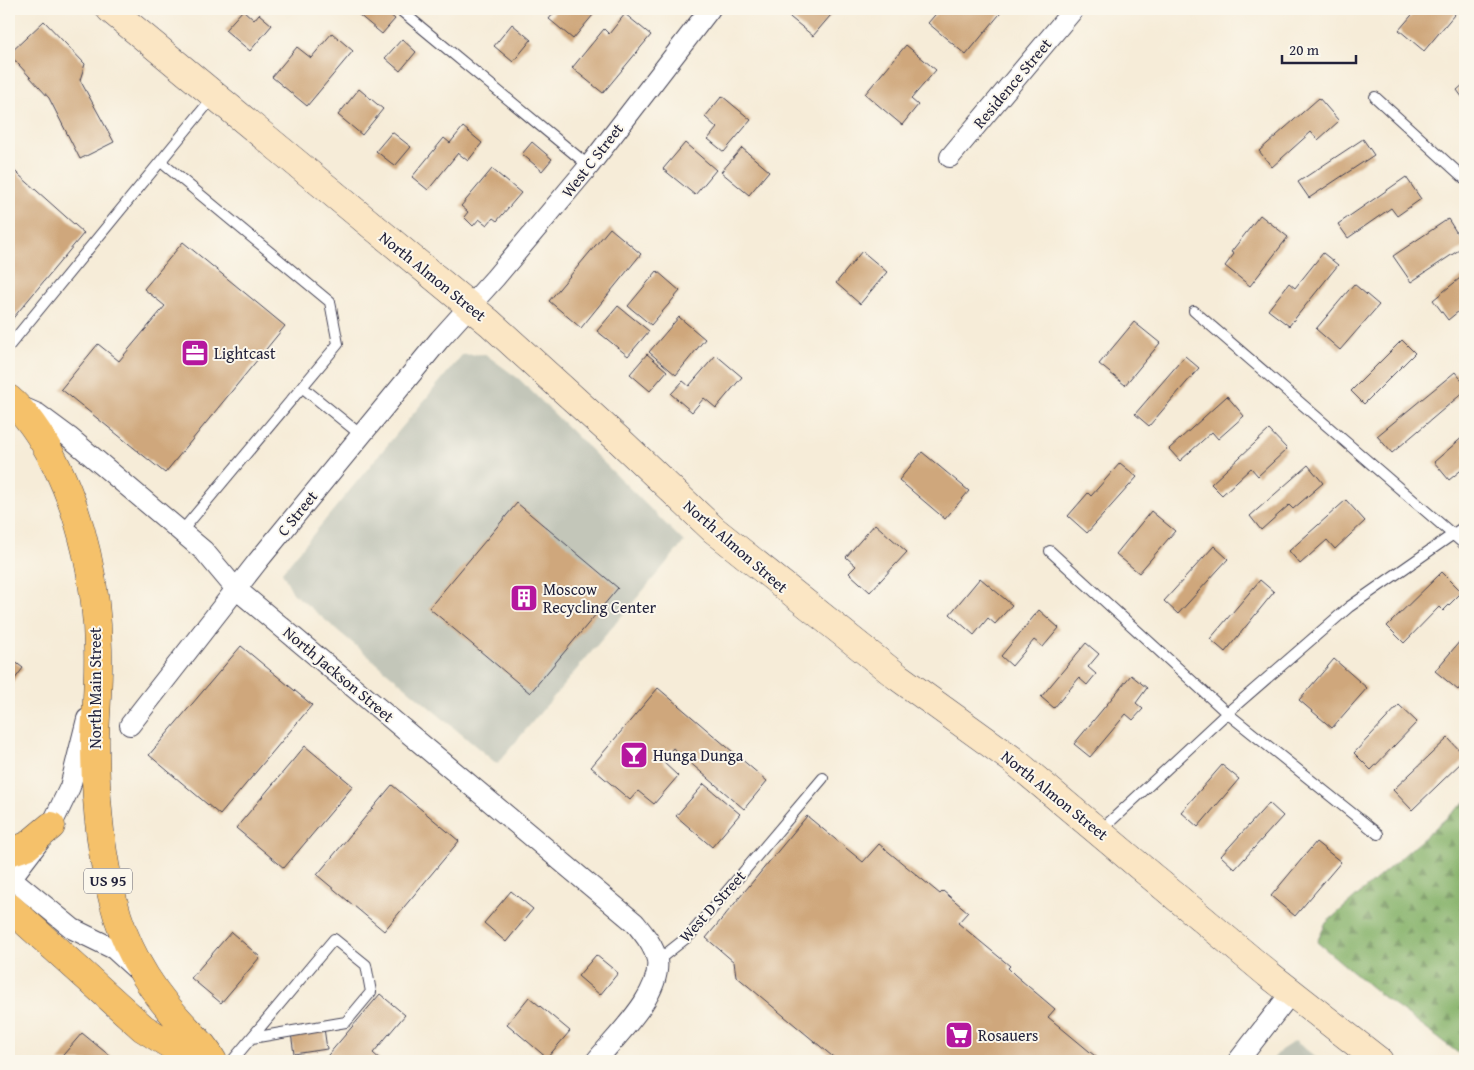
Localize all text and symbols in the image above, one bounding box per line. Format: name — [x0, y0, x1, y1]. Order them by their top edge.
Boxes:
street label: Residence Street — [967, 32, 1057, 133]
scale bar — [1282, 32, 1355, 64]
text: 20 m — [1289, 39, 1320, 60]
street label: West C Street — [555, 117, 629, 202]
street label: North Almon Street — [374, 225, 492, 327]
office icon: Lightcast — [180, 338, 210, 368]
place label: Lightcast — [214, 341, 276, 365]
street label: C Street — [271, 485, 323, 541]
street label: North Almon Street — [678, 494, 794, 599]
place label: Moscow Recycling Center — [543, 577, 656, 619]
building icon: Moscow Recycling Center — [509, 583, 539, 613]
street label: North Jackson Street — [278, 620, 400, 728]
street label: North Main Street — [83, 627, 107, 749]
bar icon: Hunga Dunga — [619, 740, 649, 770]
place label: Hunga Dunga — [653, 743, 744, 767]
street label: North Almon Street — [996, 744, 1114, 846]
street label: West D Street — [673, 864, 751, 947]
road number: US 95 — [84, 868, 132, 894]
supermarket icon: Rosauers — [944, 1020, 974, 1050]
place label: Rosauers — [978, 1023, 1038, 1047]

